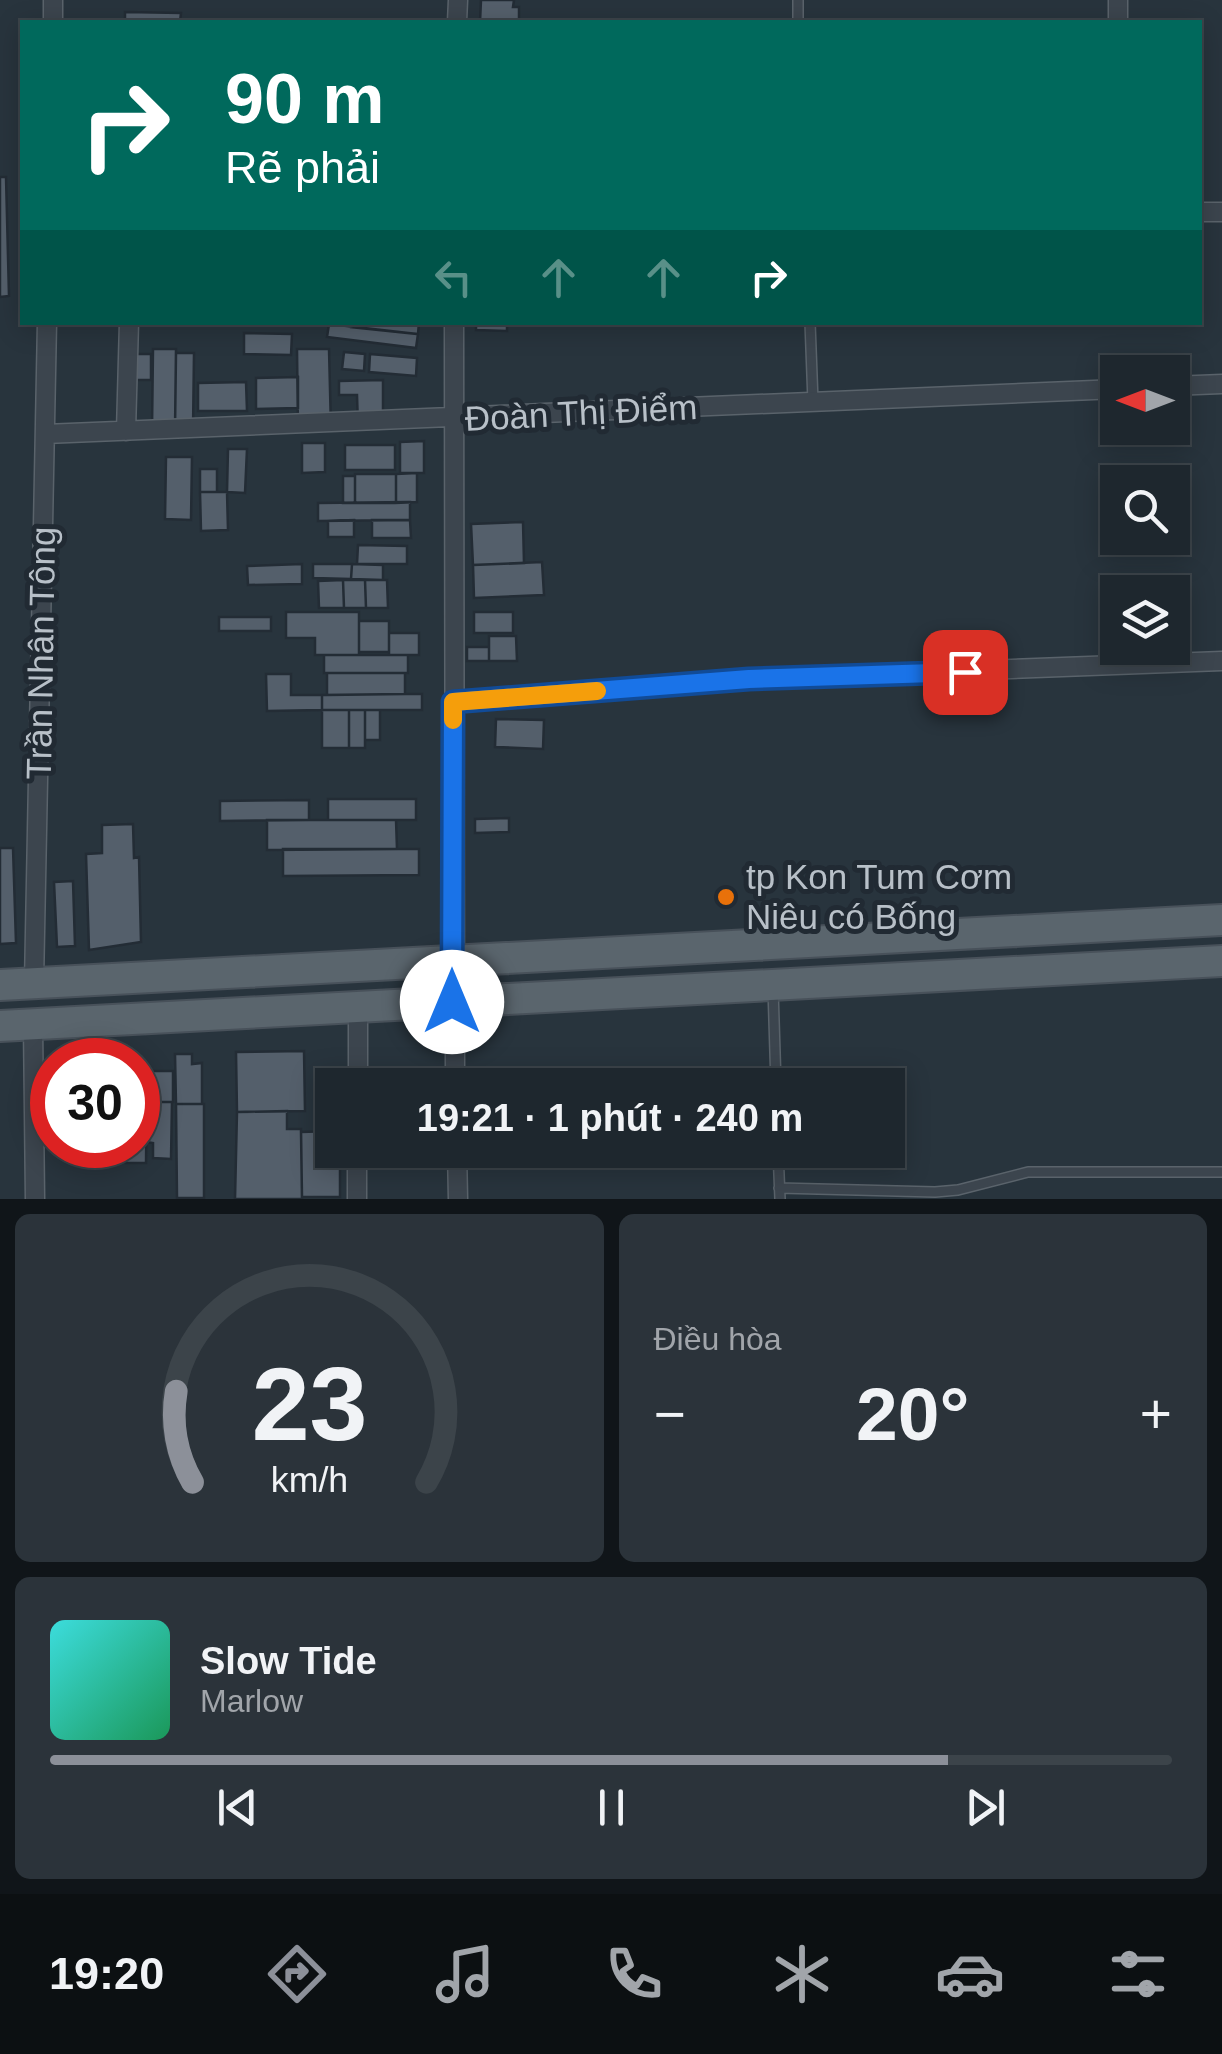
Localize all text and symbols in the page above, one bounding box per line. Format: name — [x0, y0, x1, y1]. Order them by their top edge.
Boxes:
icon: right — [60, 60, 190, 190]
text: 90 m — [225, 60, 385, 138]
text: Rẽ phải — [225, 142, 380, 193]
icon: left — [426, 250, 481, 305]
icon: ahead — [531, 250, 586, 305]
icon: ahead — [636, 250, 691, 305]
icon: right — [741, 250, 796, 305]
north arrow — [1100, 355, 1190, 445]
map controls — [1100, 355, 1190, 665]
street label: Đoàn Thị Điểm — [464, 387, 698, 438]
button: search — [1100, 465, 1190, 555]
street label: Trần Nhân Tông — [19, 526, 62, 780]
button: layers — [1100, 575, 1190, 665]
pin — [923, 630, 1008, 715]
icon: arrive — [938, 645, 993, 700]
place label: tp Kon Tum Cơm Niêu có Bống — [746, 857, 1012, 936]
marker: tp Kon Tum Cơm Niêu có Bống — [715, 886, 737, 908]
position arrow — [400, 950, 504, 1054]
speed limit sign: 30 — [30, 1038, 160, 1168]
text: 19:21 · 1 phút · 240 m — [417, 1097, 803, 1139]
text: Điều hòa — [654, 1321, 782, 1357]
text: 23 — [251, 1346, 367, 1462]
text: 20° — [856, 1372, 969, 1456]
text: − — [654, 1383, 686, 1445]
text: + — [1140, 1383, 1172, 1445]
text: km/h — [271, 1460, 348, 1500]
text: Slow Tide — [200, 1640, 377, 1682]
text: Marlow — [200, 1683, 303, 1719]
icon: previous — [210, 1780, 265, 1835]
icon: pause — [584, 1780, 639, 1835]
icon: next — [958, 1780, 1013, 1835]
icon: directions — [262, 1939, 332, 2009]
icon: music — [430, 1939, 500, 2009]
icon: phone — [599, 1939, 669, 2009]
icon: climate — [767, 1939, 837, 2009]
icon: car — [935, 1939, 1005, 2009]
icon: filters — [1103, 1939, 1173, 2009]
text: 19:20 — [49, 1948, 164, 1999]

